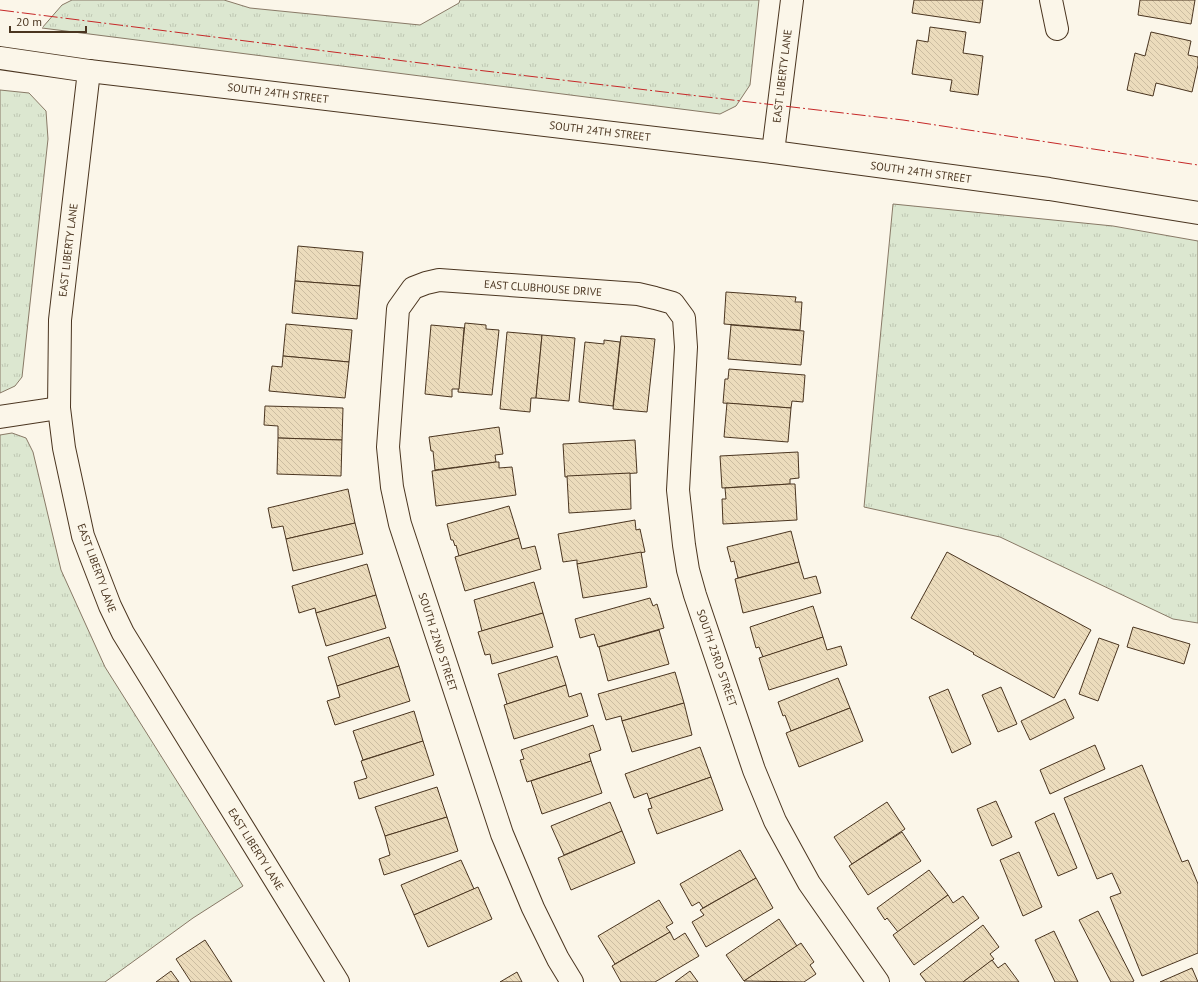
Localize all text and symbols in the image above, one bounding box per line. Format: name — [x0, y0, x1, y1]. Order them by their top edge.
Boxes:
scale bar — [10, 8, 86, 34]
text: 20 m — [16, 14, 42, 29]
street label: EAST LIBERTY LANE — [769, 28, 795, 124]
street label: SOUTH 24TH STREET — [227, 80, 329, 106]
street label: SOUTH 24TH STREET — [549, 118, 651, 144]
street label: SOUTH 24TH STREET — [870, 158, 972, 186]
street label: EAST LIBERTY LANE — [55, 202, 81, 298]
street label: EAST CLUBHOUSE DRIVE — [484, 277, 603, 299]
street label: EAST LIBERTY LANE — [74, 521, 120, 615]
street label: SOUTH 22ND STREET — [415, 591, 461, 693]
street label: SOUTH 23RD STREET — [694, 607, 740, 709]
street label: EAST LIBERTY LANE — [225, 805, 287, 893]

